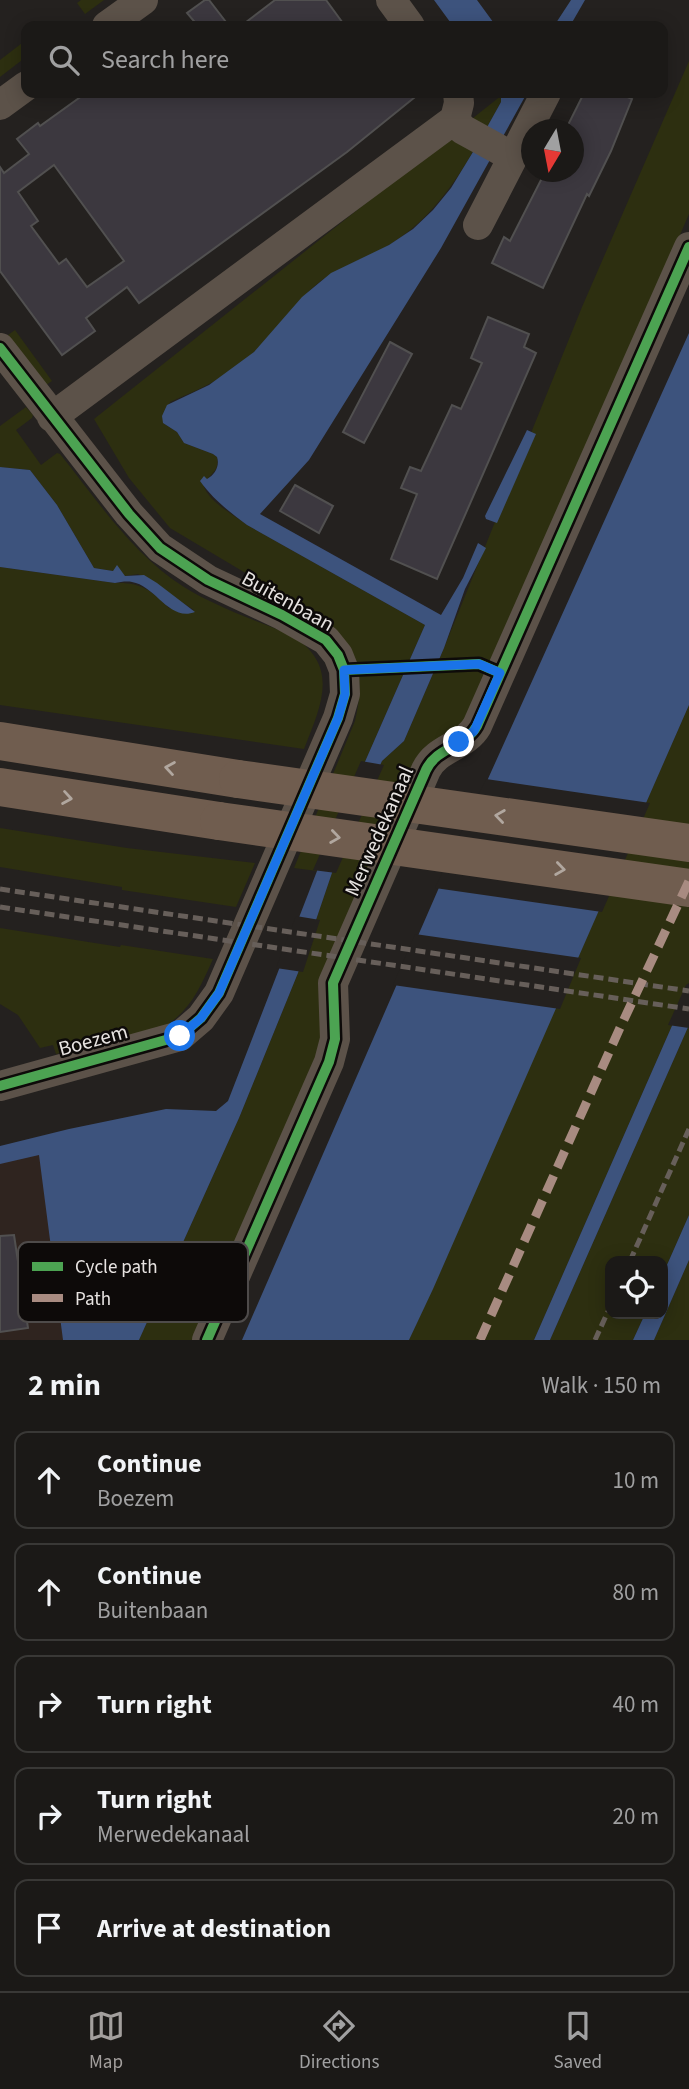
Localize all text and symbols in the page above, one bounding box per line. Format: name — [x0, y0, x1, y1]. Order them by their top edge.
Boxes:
search box — [21, 21, 668, 98]
icon: search — [45, 41, 83, 79]
text: Search here — [101, 41, 229, 78]
north arrow — [521, 119, 584, 182]
street label: Buitenbaan — [236, 563, 340, 639]
route end — [443, 726, 474, 757]
one-way arrow — [164, 761, 176, 776]
street label: Merwedekanaal — [337, 761, 421, 901]
one-way arrow — [62, 790, 73, 805]
one-way arrow — [494, 809, 506, 824]
one-way arrow — [329, 830, 341, 845]
one-way arrow — [554, 862, 566, 877]
street label: Boezem — [55, 1016, 131, 1064]
route start — [164, 1020, 195, 1051]
legend — [18, 1242, 248, 1322]
text: Cycle path — [75, 1254, 157, 1281]
map controls — [605, 1256, 668, 1319]
button: locate — [605, 1256, 668, 1319]
text: Path — [75, 1286, 111, 1313]
text: 2 min — [28, 1364, 101, 1407]
text: Walk · 150 m — [542, 1369, 661, 1402]
text: Continue — [97, 1445, 202, 1482]
icon: ahead — [30, 1461, 68, 1499]
text: 10 m — [612, 1464, 659, 1497]
text: Boezem — [97, 1482, 174, 1515]
text: Continue — [97, 1557, 202, 1594]
icon: ahead — [30, 1573, 68, 1611]
text: 80 m — [612, 1576, 659, 1609]
text: Buitenbaan — [97, 1594, 208, 1627]
icon: right — [30, 1685, 68, 1723]
text: Turn right — [97, 1686, 212, 1723]
text: 40 m — [612, 1688, 659, 1721]
text: Turn right — [97, 1781, 212, 1818]
icon: right — [30, 1797, 68, 1835]
text: 20 m — [612, 1800, 659, 1833]
text: Merwedekanaal — [97, 1818, 250, 1851]
icon: arrive — [30, 1909, 68, 1947]
text: Arrive at destination — [97, 1910, 331, 1947]
tab: Map — [87, 2007, 125, 2076]
tab: Directions — [299, 2007, 379, 2076]
tab: Saved — [553, 2007, 602, 2076]

